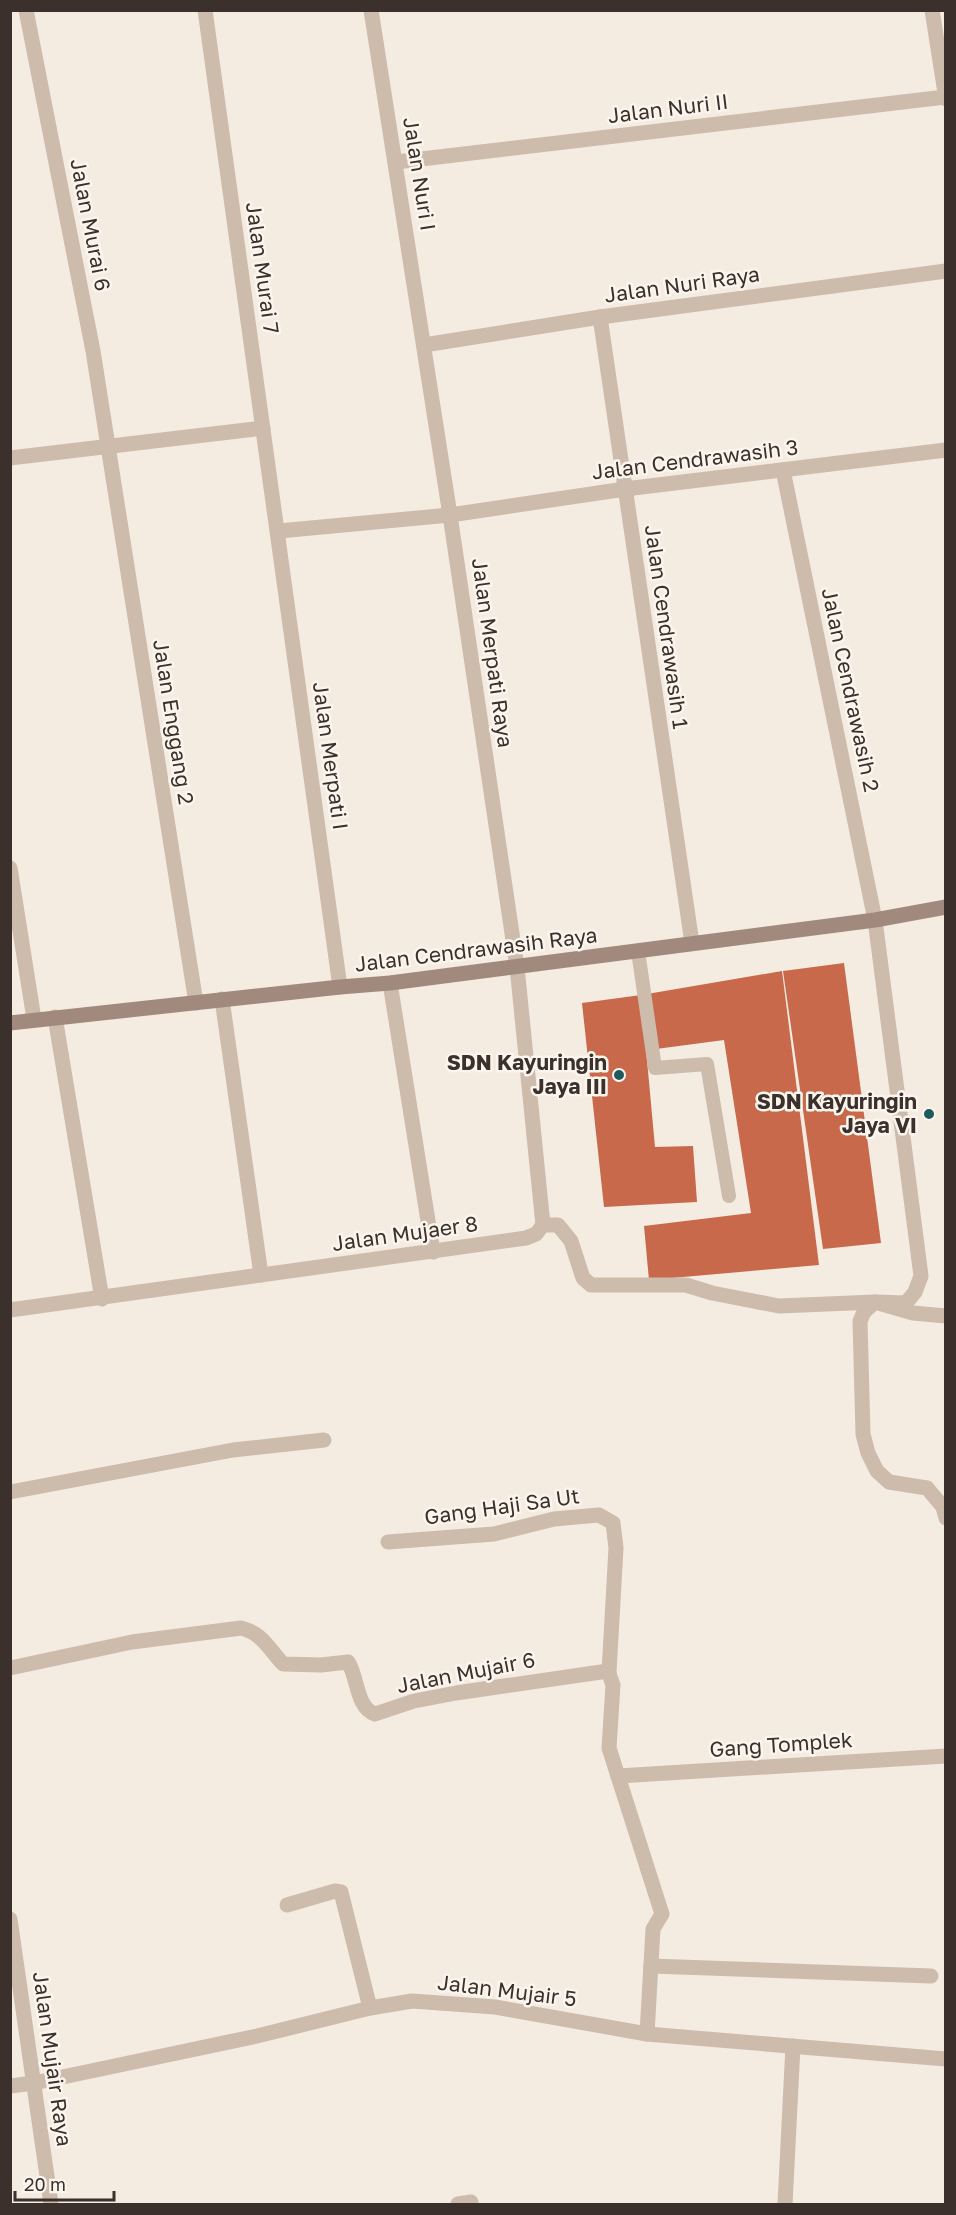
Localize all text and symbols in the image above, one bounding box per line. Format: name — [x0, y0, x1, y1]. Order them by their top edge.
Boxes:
street label: Jalan Nuri II — [606, 88, 730, 128]
street label: Jalan Nuri I — [398, 115, 442, 232]
street label: Jalan Murai 6 — [65, 156, 117, 293]
street label: Jalan Murai 7 — [241, 200, 285, 335]
street label: Jalan Nuri Raya — [603, 260, 761, 308]
street label: Jalan Cendrawasih 3 — [590, 433, 800, 485]
street label: Jalan Cendrawasih 1 — [640, 523, 694, 731]
street label: Jalan Merpati Raya — [467, 556, 519, 749]
street label: Jalan Cendrawasih 2 — [817, 585, 885, 794]
street label: Jalan Enggang 2 — [148, 637, 200, 806]
street label: Jalan Merpati I — [308, 680, 354, 832]
street label: Jalan Cendrawasih Raya — [353, 921, 599, 977]
place label: SDN Kayuringin Jaya III — [447, 1049, 607, 1099]
marker: SDN Kayuringin Jaya III — [612, 1068, 626, 1082]
place label: SDN Kayuringin Jaya VI — [757, 1088, 917, 1138]
marker: SDN Kayuringin Jaya VI — [922, 1107, 936, 1121]
street label: Jalan Mujaer 8 — [330, 1210, 479, 1256]
street label: Gang Haji Sa Ut — [423, 1482, 581, 1530]
street label: Jalan Mujair 6 — [394, 1646, 537, 1698]
street label: Gang Tomplek — [708, 1726, 854, 1762]
street label: Jalan Mujair 5 — [436, 1969, 578, 2011]
street label: Jalan Mujair Raya — [28, 1970, 78, 2148]
scale bar — [15, 2164, 114, 2202]
text: 20 m — [24, 2173, 66, 2195]

